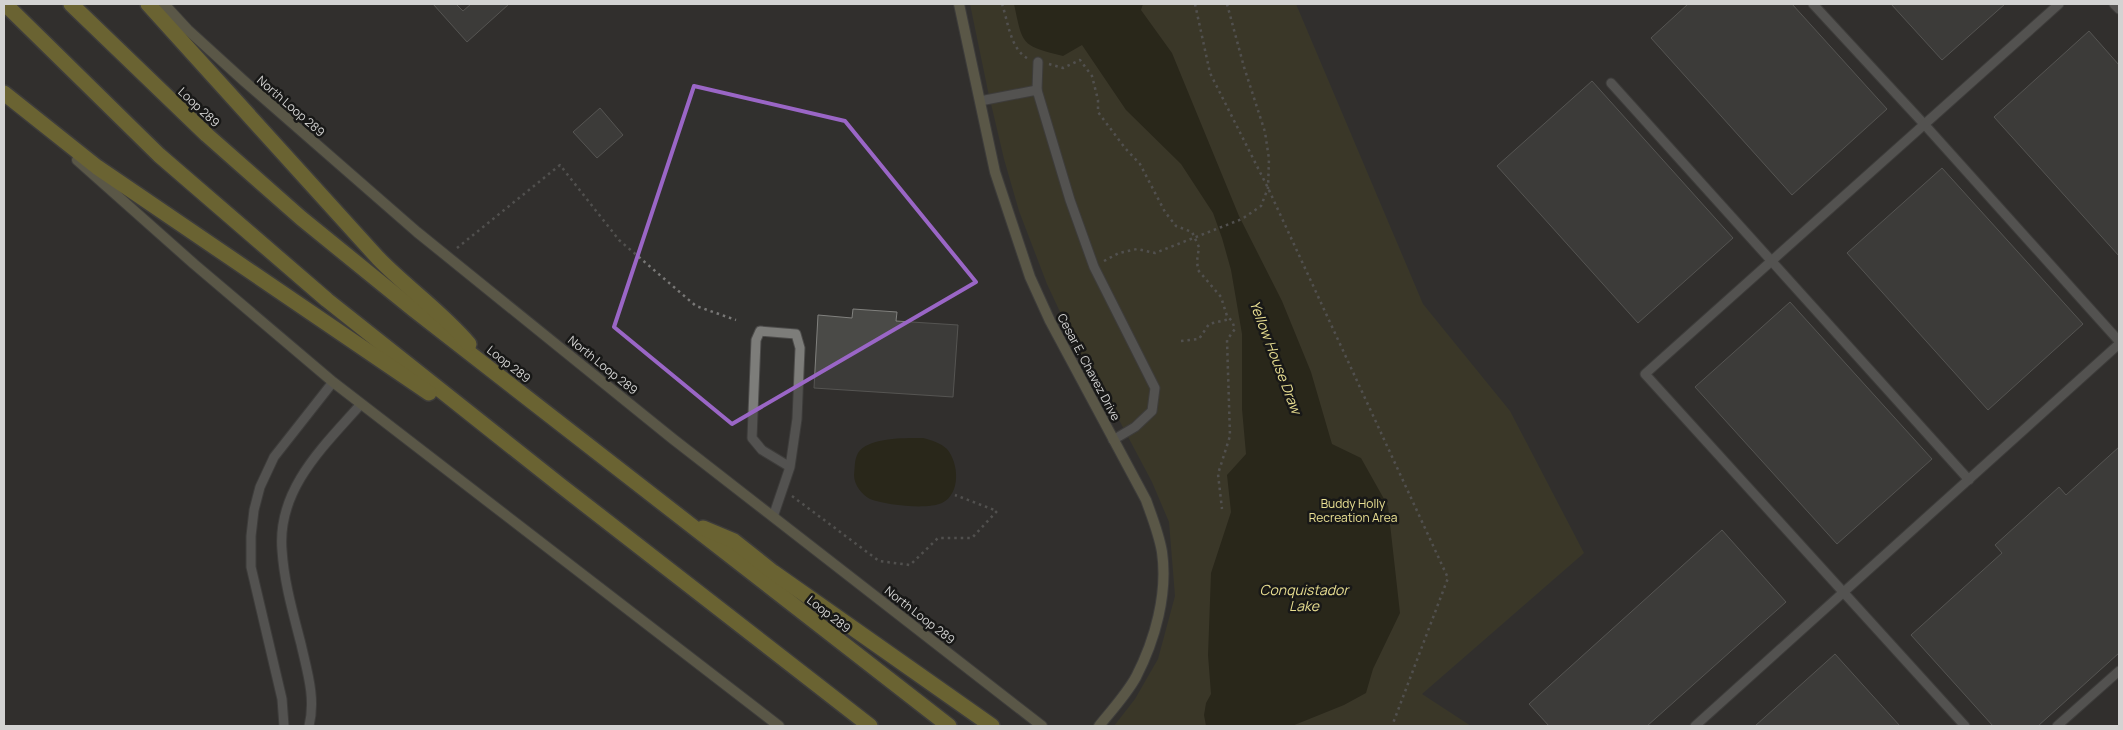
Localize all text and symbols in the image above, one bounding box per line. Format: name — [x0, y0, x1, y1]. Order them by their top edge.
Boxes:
street label: North Loop 289 — [253, 72, 329, 140]
street label: Loop 289 — [175, 83, 223, 131]
water label: Yellow House Draw — [1246, 298, 1307, 418]
street label: Cesar E. Chavez Drive — [1053, 310, 1125, 424]
street label: North Loop 289 — [565, 332, 641, 398]
street label: Loop 289 — [484, 342, 534, 386]
park label: Buddy Holly Recreation Area — [1309, 495, 1397, 526]
water label: Conquistador Lake — [1260, 580, 1350, 615]
street label: North Loop 289 — [881, 582, 959, 648]
street label: Loop 289 — [804, 592, 854, 636]

